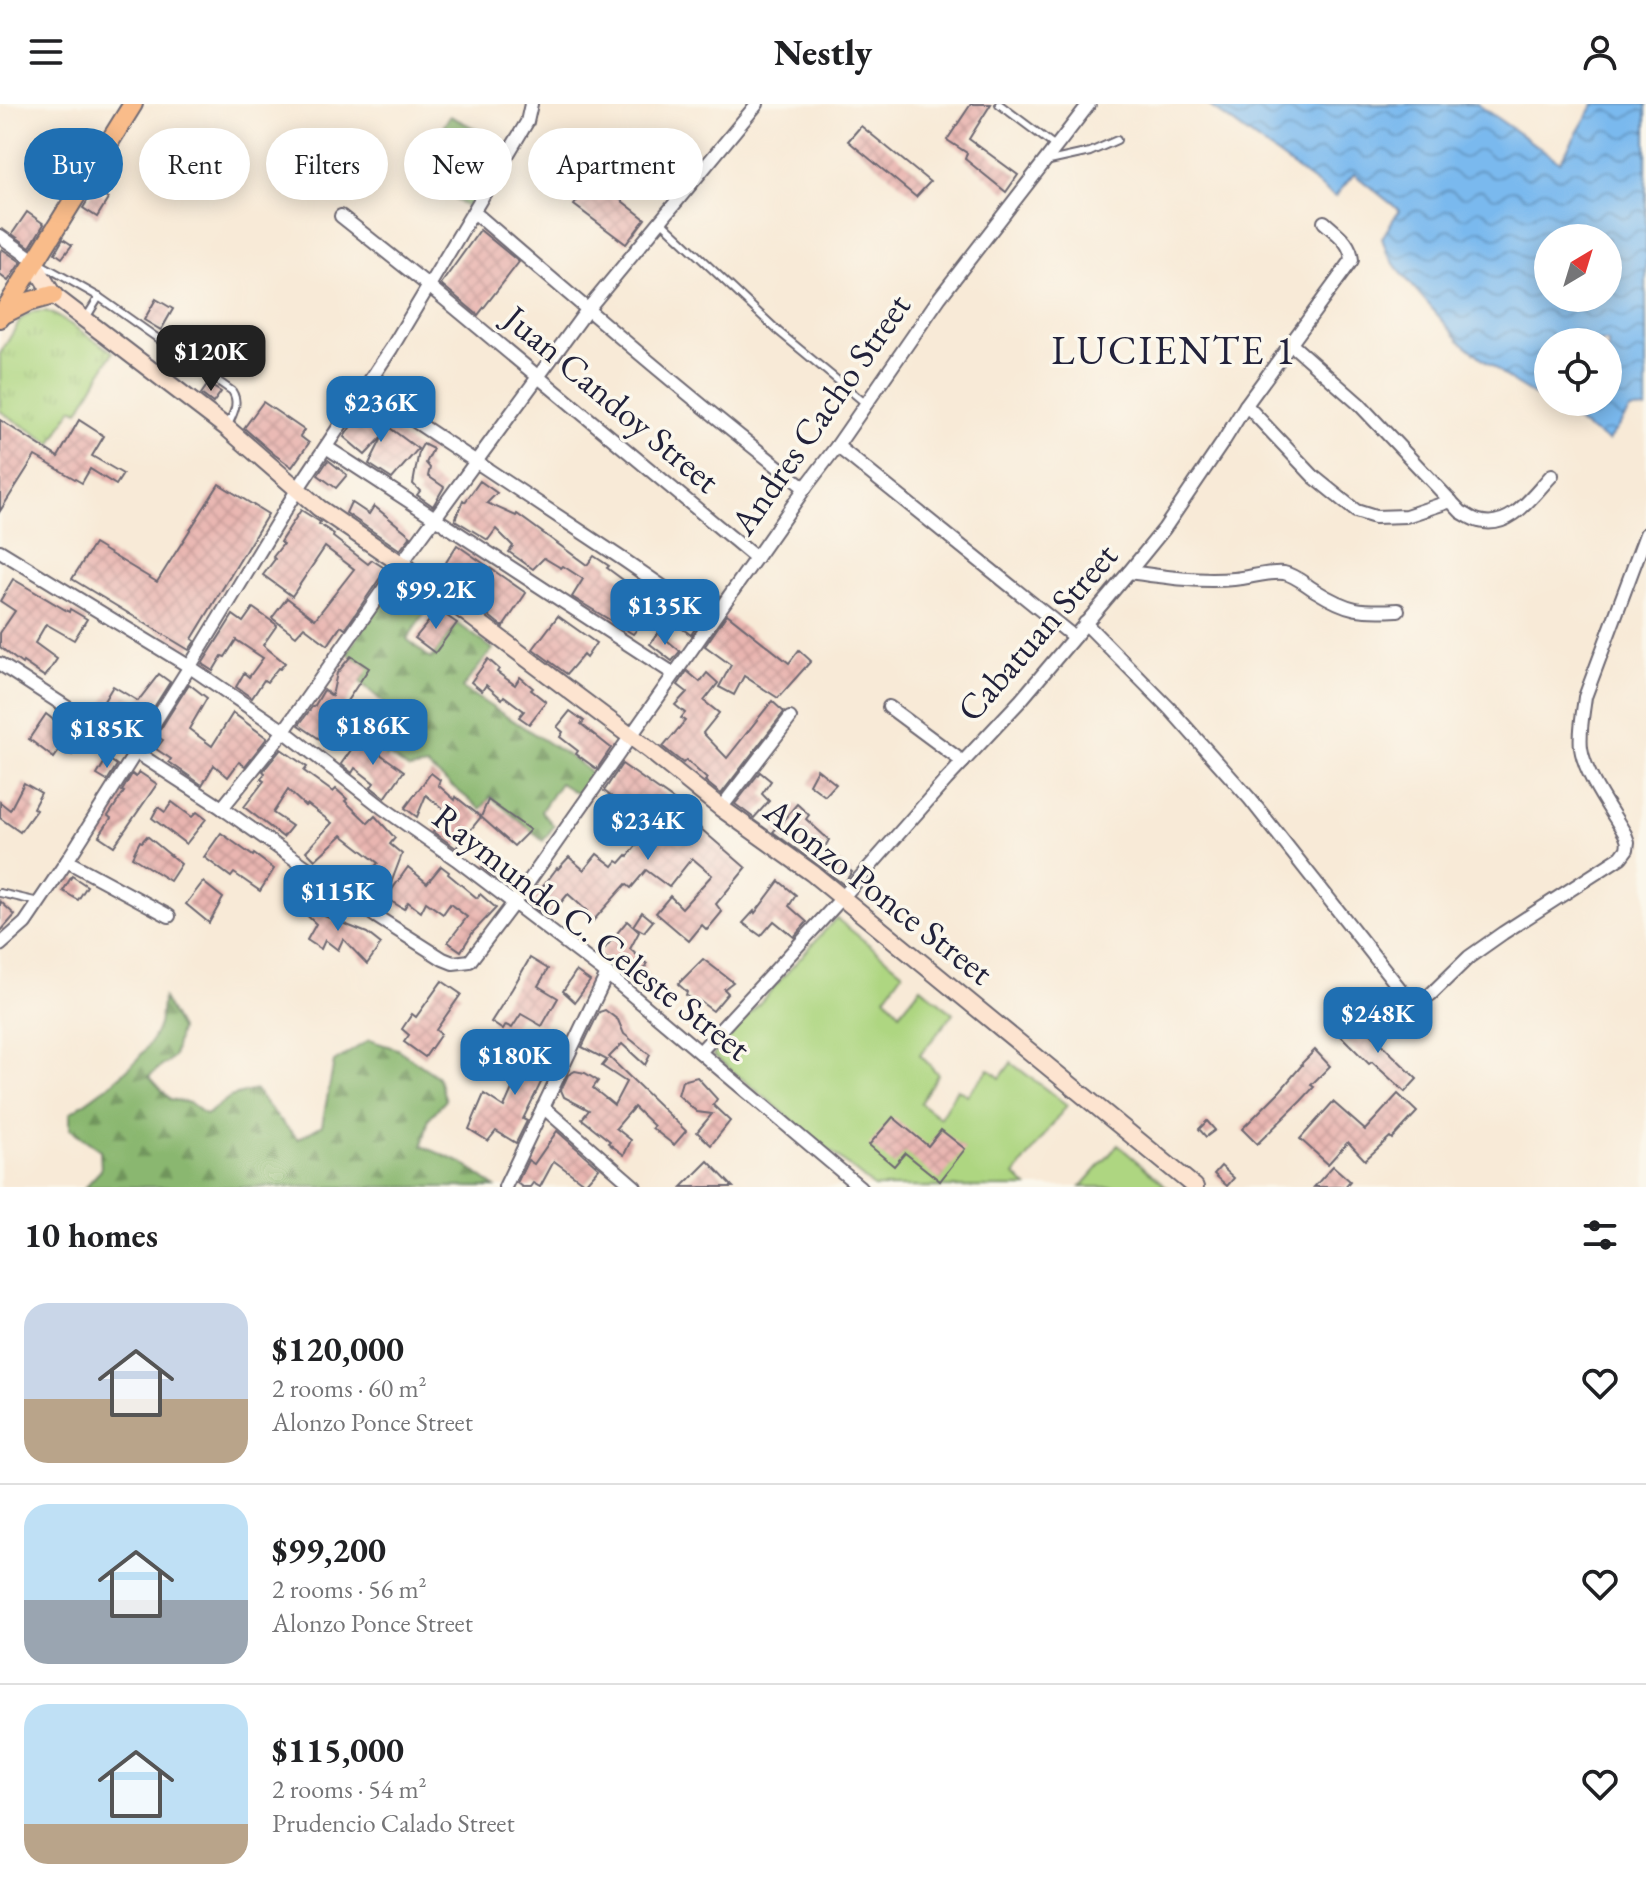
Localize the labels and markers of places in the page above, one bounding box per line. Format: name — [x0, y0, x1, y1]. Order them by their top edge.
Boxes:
pin: $120K — [155, 325, 267, 393]
pin: $236K — [325, 376, 437, 444]
pin: $99.2K — [371, 563, 501, 631]
pin: $135K — [609, 579, 721, 647]
pin: $186K — [317, 699, 429, 767]
pin: $185K — [51, 702, 163, 770]
pin: $234K — [592, 794, 704, 862]
pin: $115K — [282, 865, 394, 933]
pin: $248K — [1322, 987, 1434, 1055]
pin: $180K — [459, 1029, 571, 1097]

